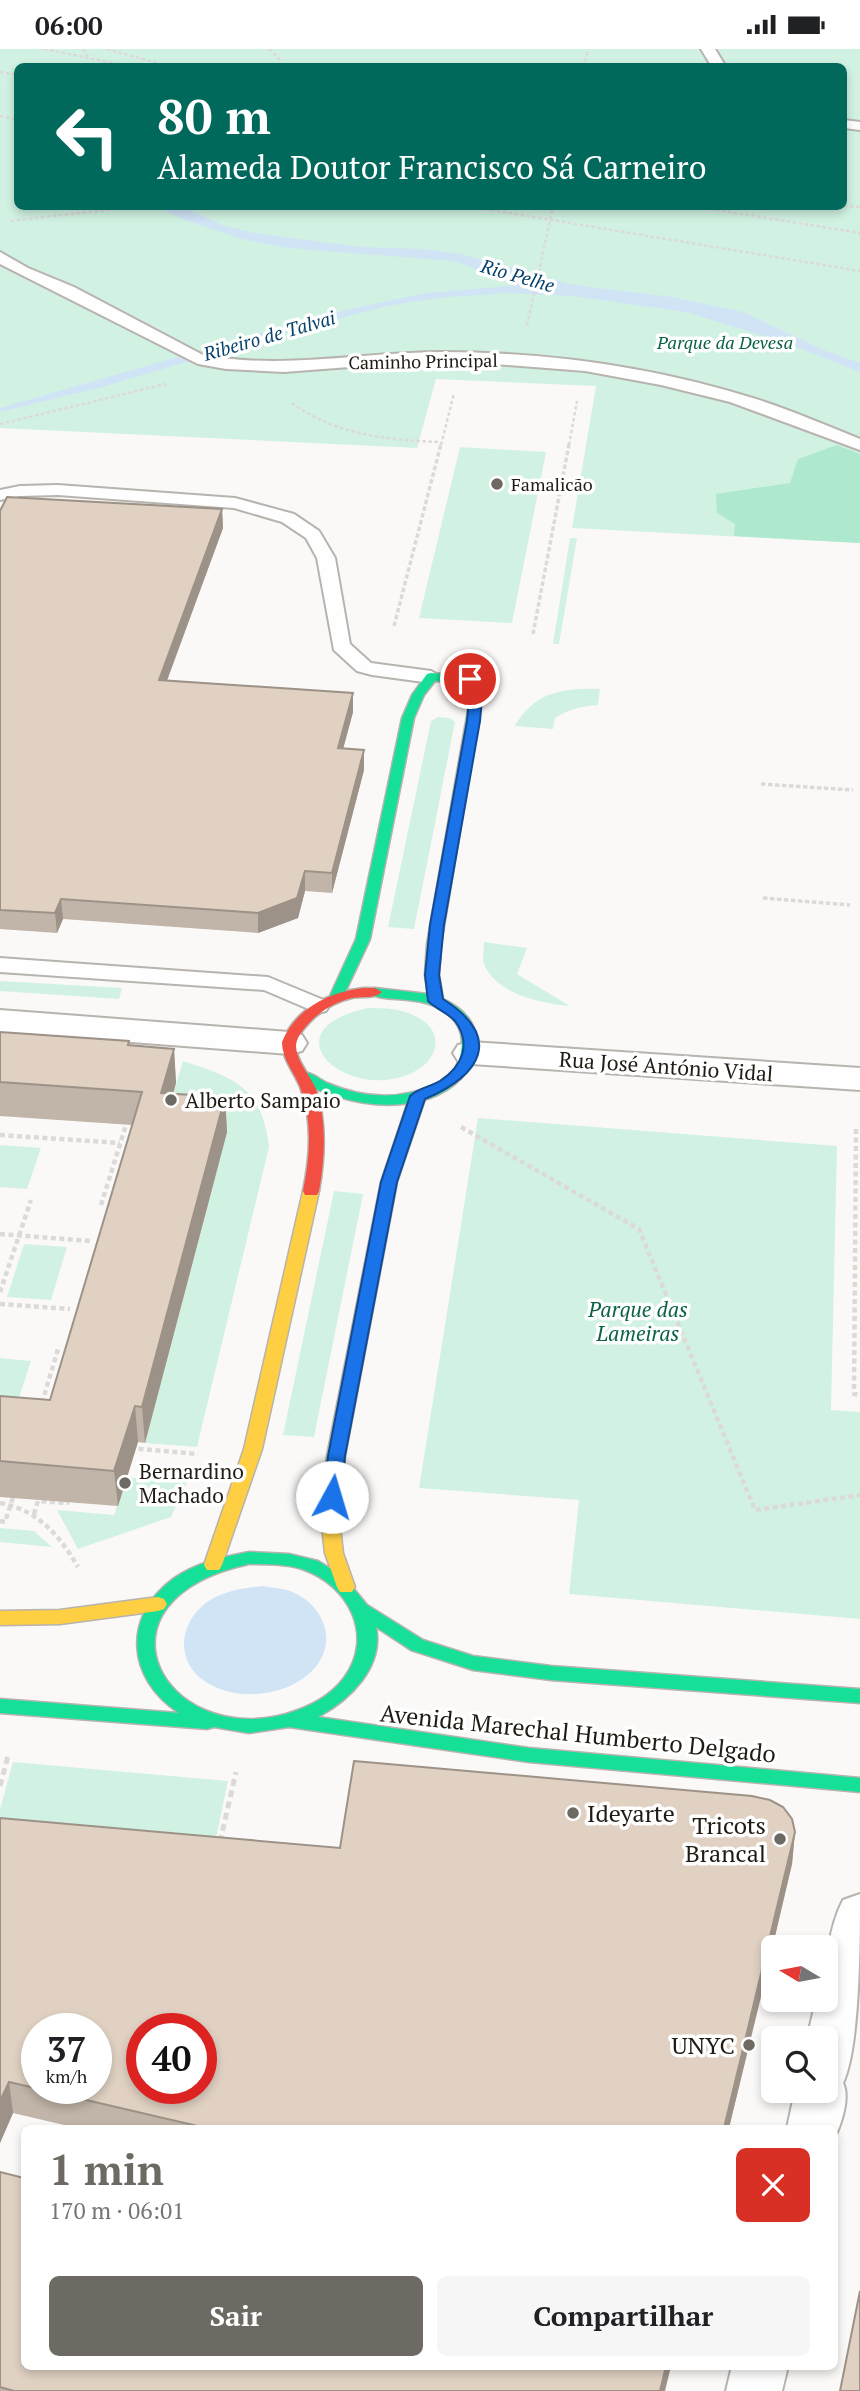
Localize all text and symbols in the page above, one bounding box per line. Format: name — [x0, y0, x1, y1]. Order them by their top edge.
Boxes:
text: 06:00 — [35, 8, 103, 42]
text: 80 m — [157, 83, 271, 148]
icon: left — [42, 91, 133, 182]
text: Alameda Doutor Francisco Sá Carneiro — [157, 146, 706, 188]
water label: Rio Pelhe — [477, 252, 558, 297]
water label: Ribeiro de Talvai — [199, 304, 339, 366]
park label: Parque da Devesa — [656, 330, 793, 354]
street label: Caminho Principal — [348, 348, 498, 374]
place label: Famalicão — [511, 472, 593, 496]
marker: Famalicão — [489, 476, 505, 492]
pin — [440, 649, 500, 709]
icon: arrive — [451, 660, 489, 698]
street label: Rua José António Vidal — [558, 1045, 774, 1087]
place label: Alberto Sampaio — [185, 1086, 341, 1114]
marker: Alberto Sampaio — [163, 1092, 179, 1108]
park label: Parque das Lameiras — [587, 1295, 688, 1347]
place label: Bernardino Machado — [139, 1457, 244, 1509]
position arrow — [295, 1460, 369, 1534]
marker: Bernardino Machado — [117, 1475, 133, 1491]
street label: Avenida Marechal Humberto Delgado — [378, 1696, 778, 1770]
place label: Ideyarte — [587, 1797, 675, 1829]
marker: Ideyarte — [565, 1805, 581, 1821]
place label: Tricots Brancal — [685, 1809, 766, 1869]
marker: Tricots Brancal — [772, 1831, 788, 1847]
north arrow — [761, 1935, 838, 2013]
map controls — [761, 1935, 838, 2103]
speed limit sign: 40 — [126, 2013, 217, 2104]
text: 37 — [47, 2026, 86, 2072]
button: search — [761, 2026, 838, 2103]
place label: UNYC — [671, 2029, 735, 2061]
marker: UNYC — [741, 2037, 757, 2053]
text: km/h — [46, 2064, 87, 2088]
text: 1 min — [49, 2141, 164, 2197]
button: close — [736, 2148, 810, 2222]
text: 170 m · 06:01 — [49, 2195, 184, 2226]
button: Sair — [49, 2276, 423, 2356]
button: Compartilhar — [437, 2276, 810, 2356]

